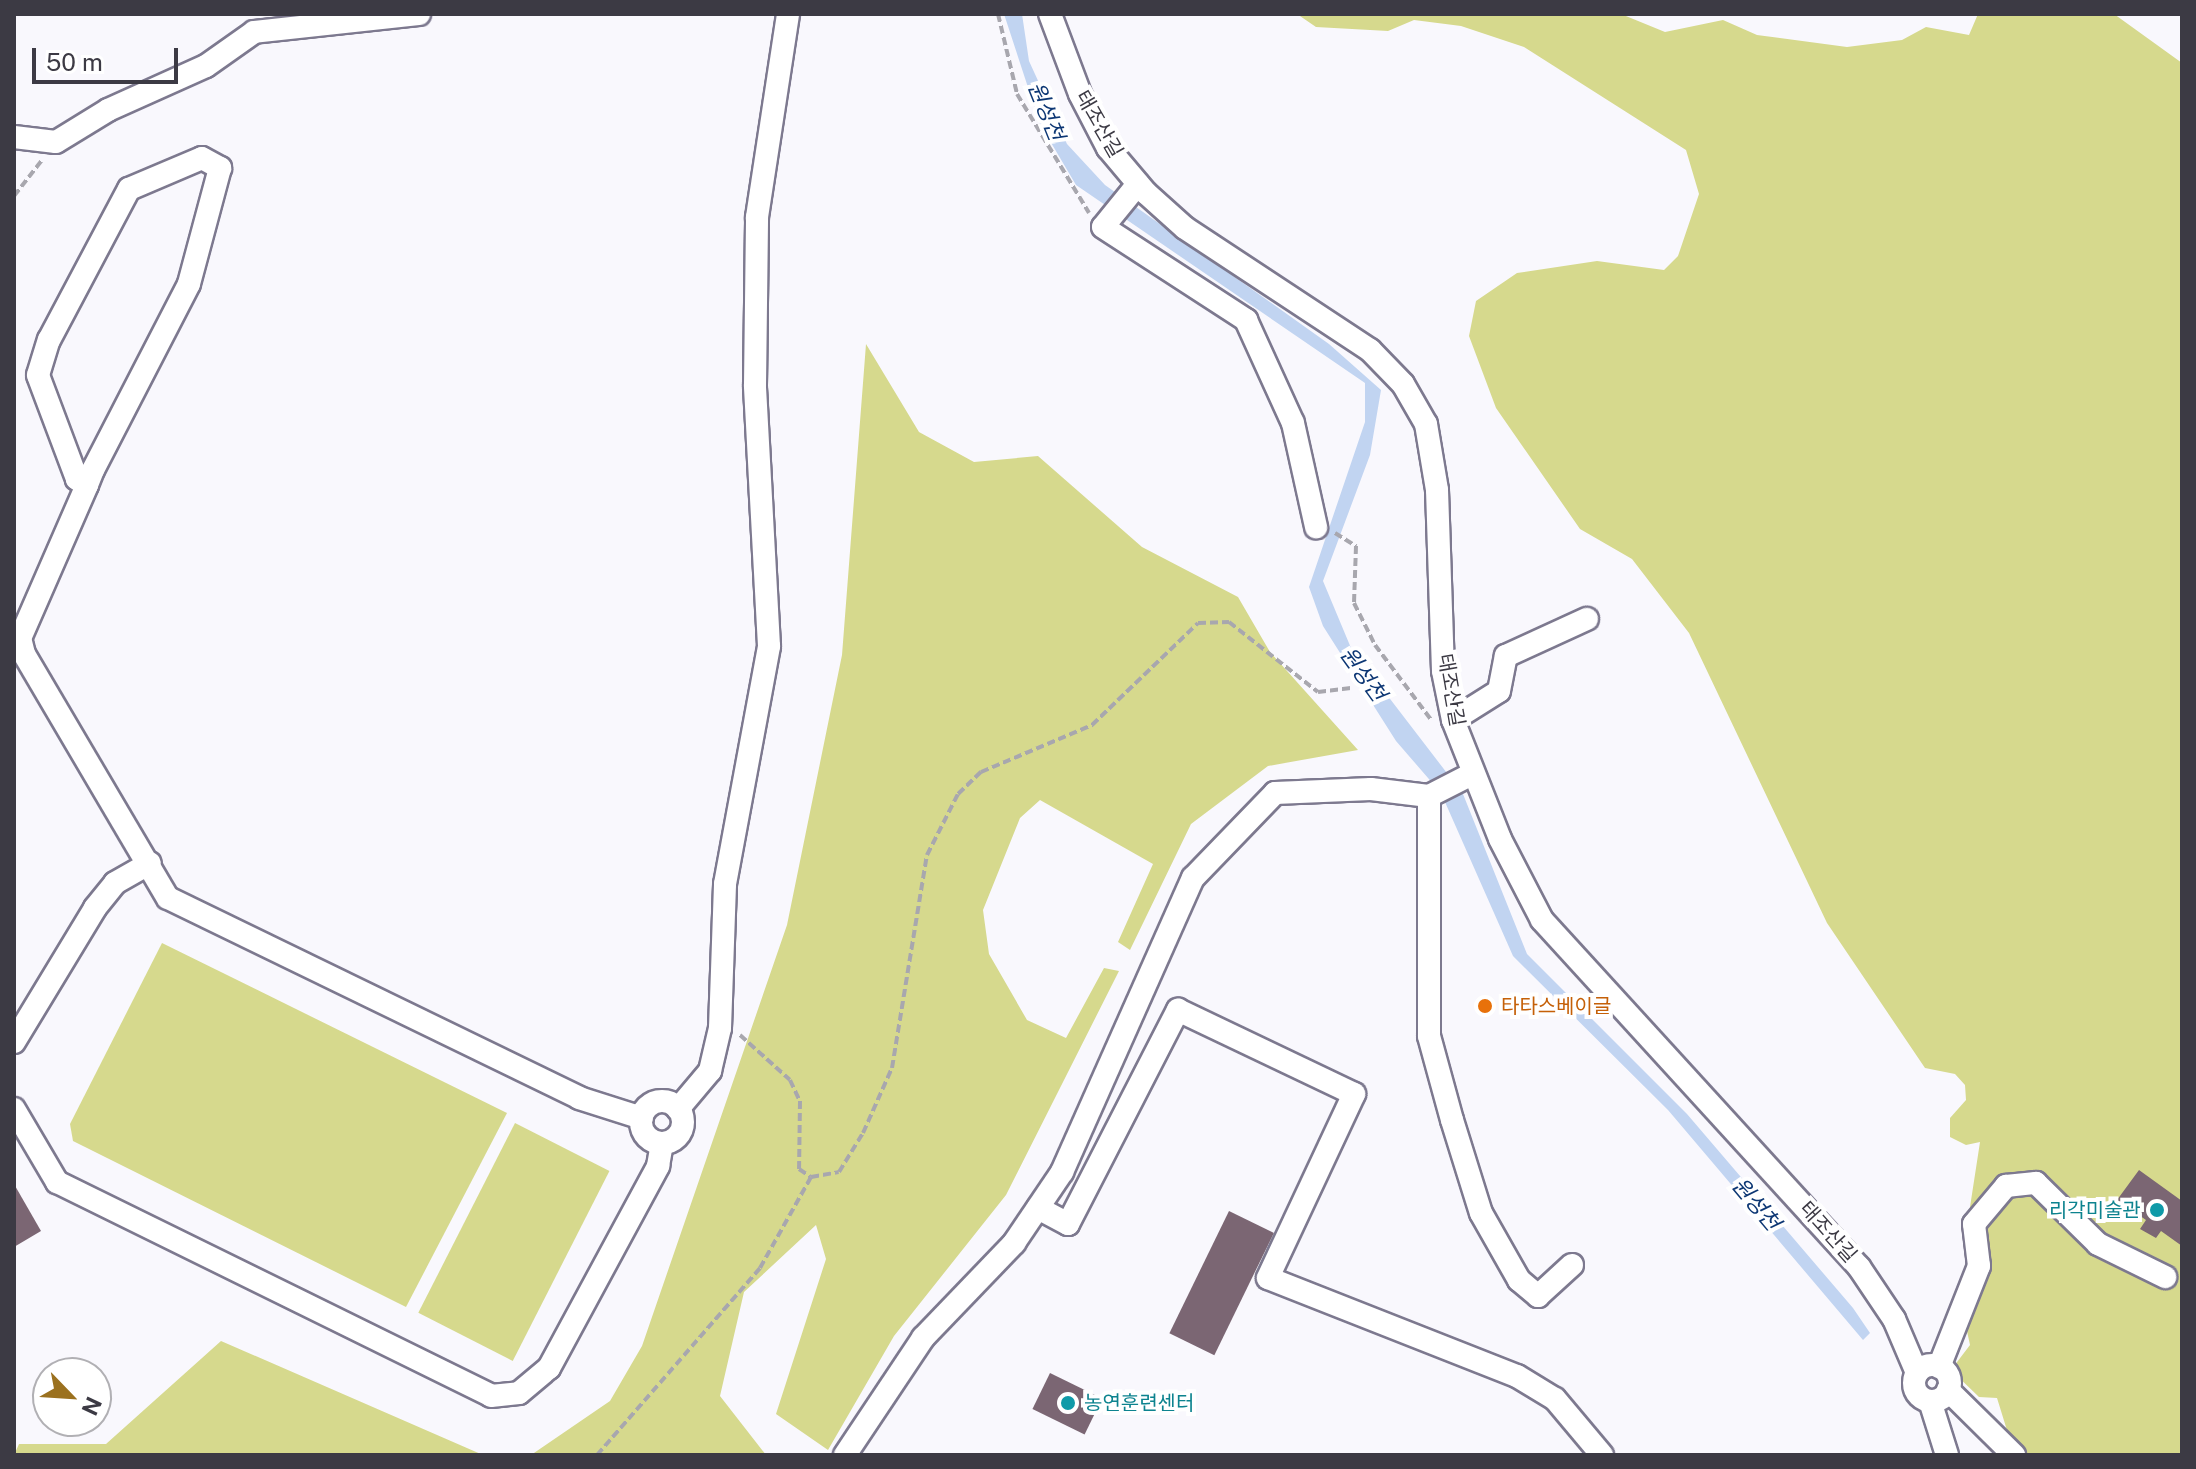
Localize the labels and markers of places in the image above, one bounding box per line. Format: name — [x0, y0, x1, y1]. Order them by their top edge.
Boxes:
place label: 타타스베이글 — [1501, 994, 1611, 1018]
marker: 타타스베이글 — [1476, 997, 1494, 1015]
place label: 리각미술관 — [2049, 1198, 2141, 1222]
marker: 리각미술관 — [2148, 1201, 2166, 1219]
place label: 농연훈련센터 — [1084, 1391, 1194, 1415]
marker: 농연훈련센터 — [1059, 1394, 1077, 1412]

